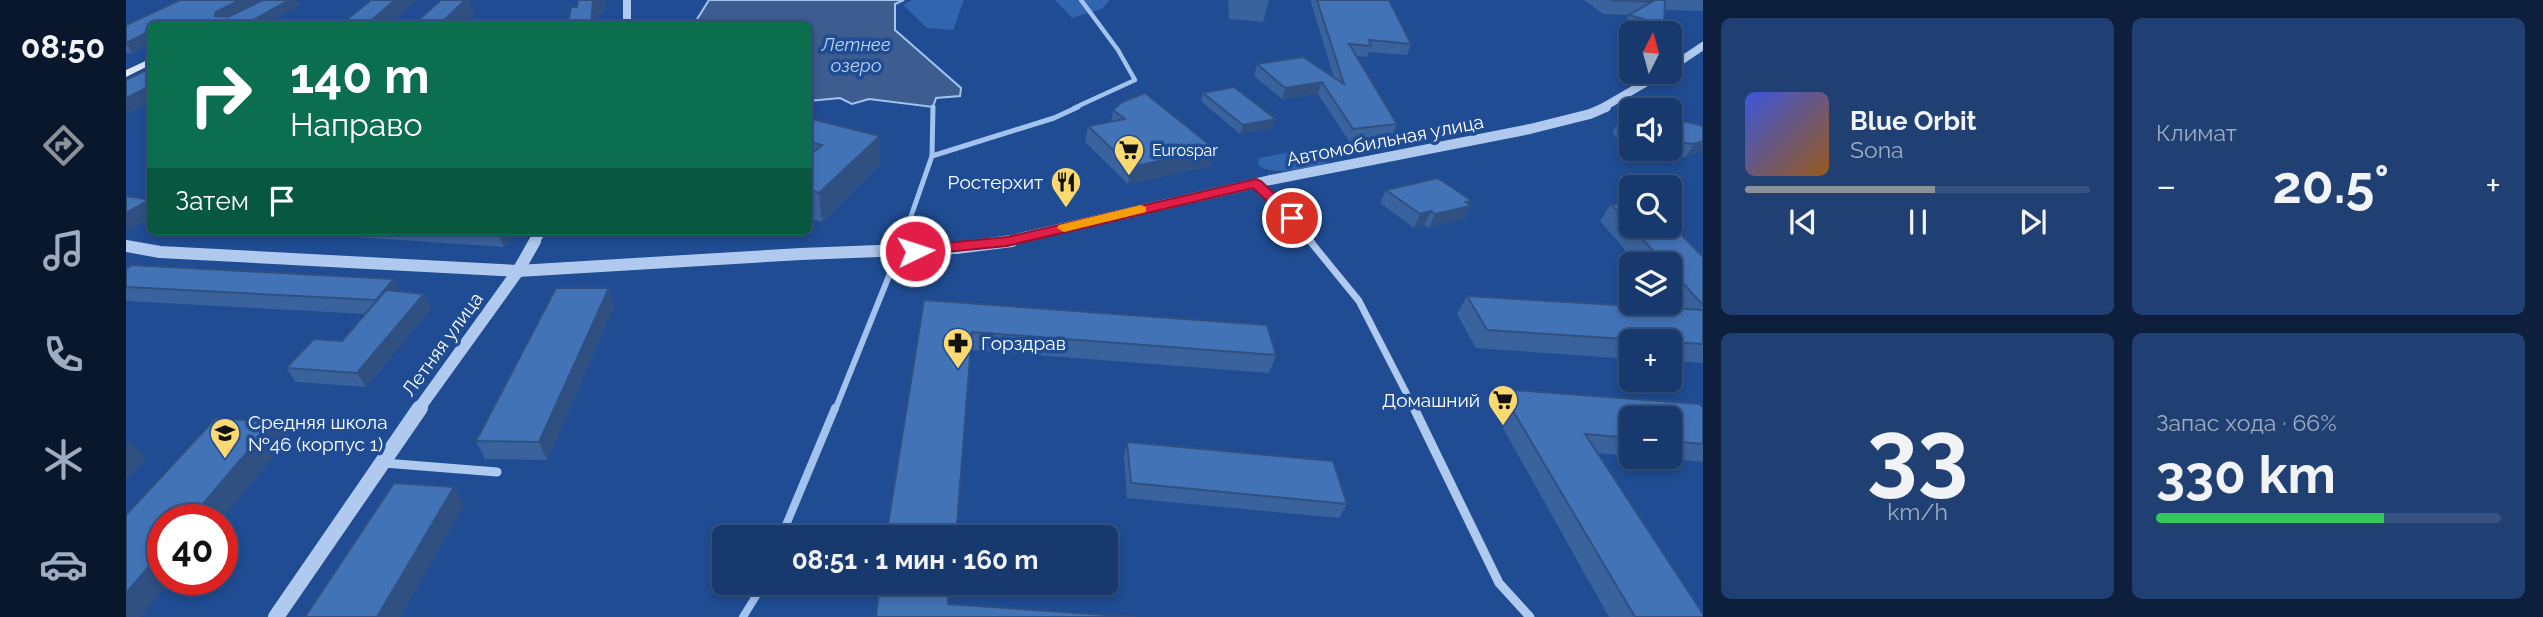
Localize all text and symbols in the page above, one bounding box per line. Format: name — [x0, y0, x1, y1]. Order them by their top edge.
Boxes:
north arrow — [1619, 21, 1682, 84]
map controls — [1619, 21, 1682, 469]
text: 08:50 — [21, 28, 105, 65]
water label: Летнее озеро — [820, 34, 891, 76]
text: 140 m — [290, 47, 430, 104]
icon: right — [175, 49, 266, 140]
button: sound — [1619, 98, 1682, 161]
text: Направо — [290, 106, 422, 143]
text: Blue Orbit — [1850, 106, 1977, 136]
street label: Автомобильная улица — [1285, 110, 1485, 170]
text: Климат — [2156, 119, 2237, 146]
icon: directions — [39, 121, 88, 170]
supermarket icon: Eurospar — [1112, 133, 1146, 177]
text: Sona — [1850, 136, 1904, 163]
place label: Eurospar — [1152, 141, 1218, 160]
text: 20.5° — [2273, 154, 2389, 215]
text: − — [2156, 163, 2176, 208]
text: + — [2485, 163, 2501, 208]
restaurant icon: Ростерхит — [1049, 165, 1083, 209]
place label: Ростерхит — [948, 171, 1043, 193]
button: search — [1619, 175, 1682, 238]
icon: arrive — [263, 182, 301, 220]
text: Затем — [175, 186, 249, 216]
pin — [1262, 188, 1322, 248]
icon: arrive — [1273, 199, 1311, 237]
icon: previous — [1784, 203, 1822, 241]
icon: pause — [1899, 203, 1937, 241]
icon: next — [2014, 203, 2052, 241]
position arrow — [878, 214, 952, 288]
icon: music — [39, 226, 88, 275]
button: layers — [1619, 252, 1682, 315]
street label: Летняя улица — [397, 288, 487, 400]
pharmacy icon: Горздрав — [941, 326, 975, 370]
button: + — [1619, 329, 1682, 392]
icon: phone — [39, 330, 88, 379]
place label: Горздрав — [981, 332, 1066, 354]
supermarket icon: Домашний — [1486, 383, 1520, 427]
place label: Домашний — [1382, 389, 1480, 411]
text: 33 — [1867, 399, 1968, 506]
button: − — [1619, 406, 1682, 469]
text: Запас хода · 66% — [2156, 409, 2337, 436]
place label: Средняя школа №46 (корпус 1) — [248, 411, 388, 455]
school or university icon: Средняя школа №46 (корпус 1) — [208, 416, 242, 460]
icon: climate — [39, 435, 88, 484]
text: 330 km — [2156, 444, 2336, 505]
text: km/h — [1887, 498, 1948, 525]
speed limit sign: 40 — [147, 504, 238, 595]
icon: car — [39, 540, 88, 589]
text: 08:51 · 1 мин · 160 m — [792, 545, 1038, 575]

